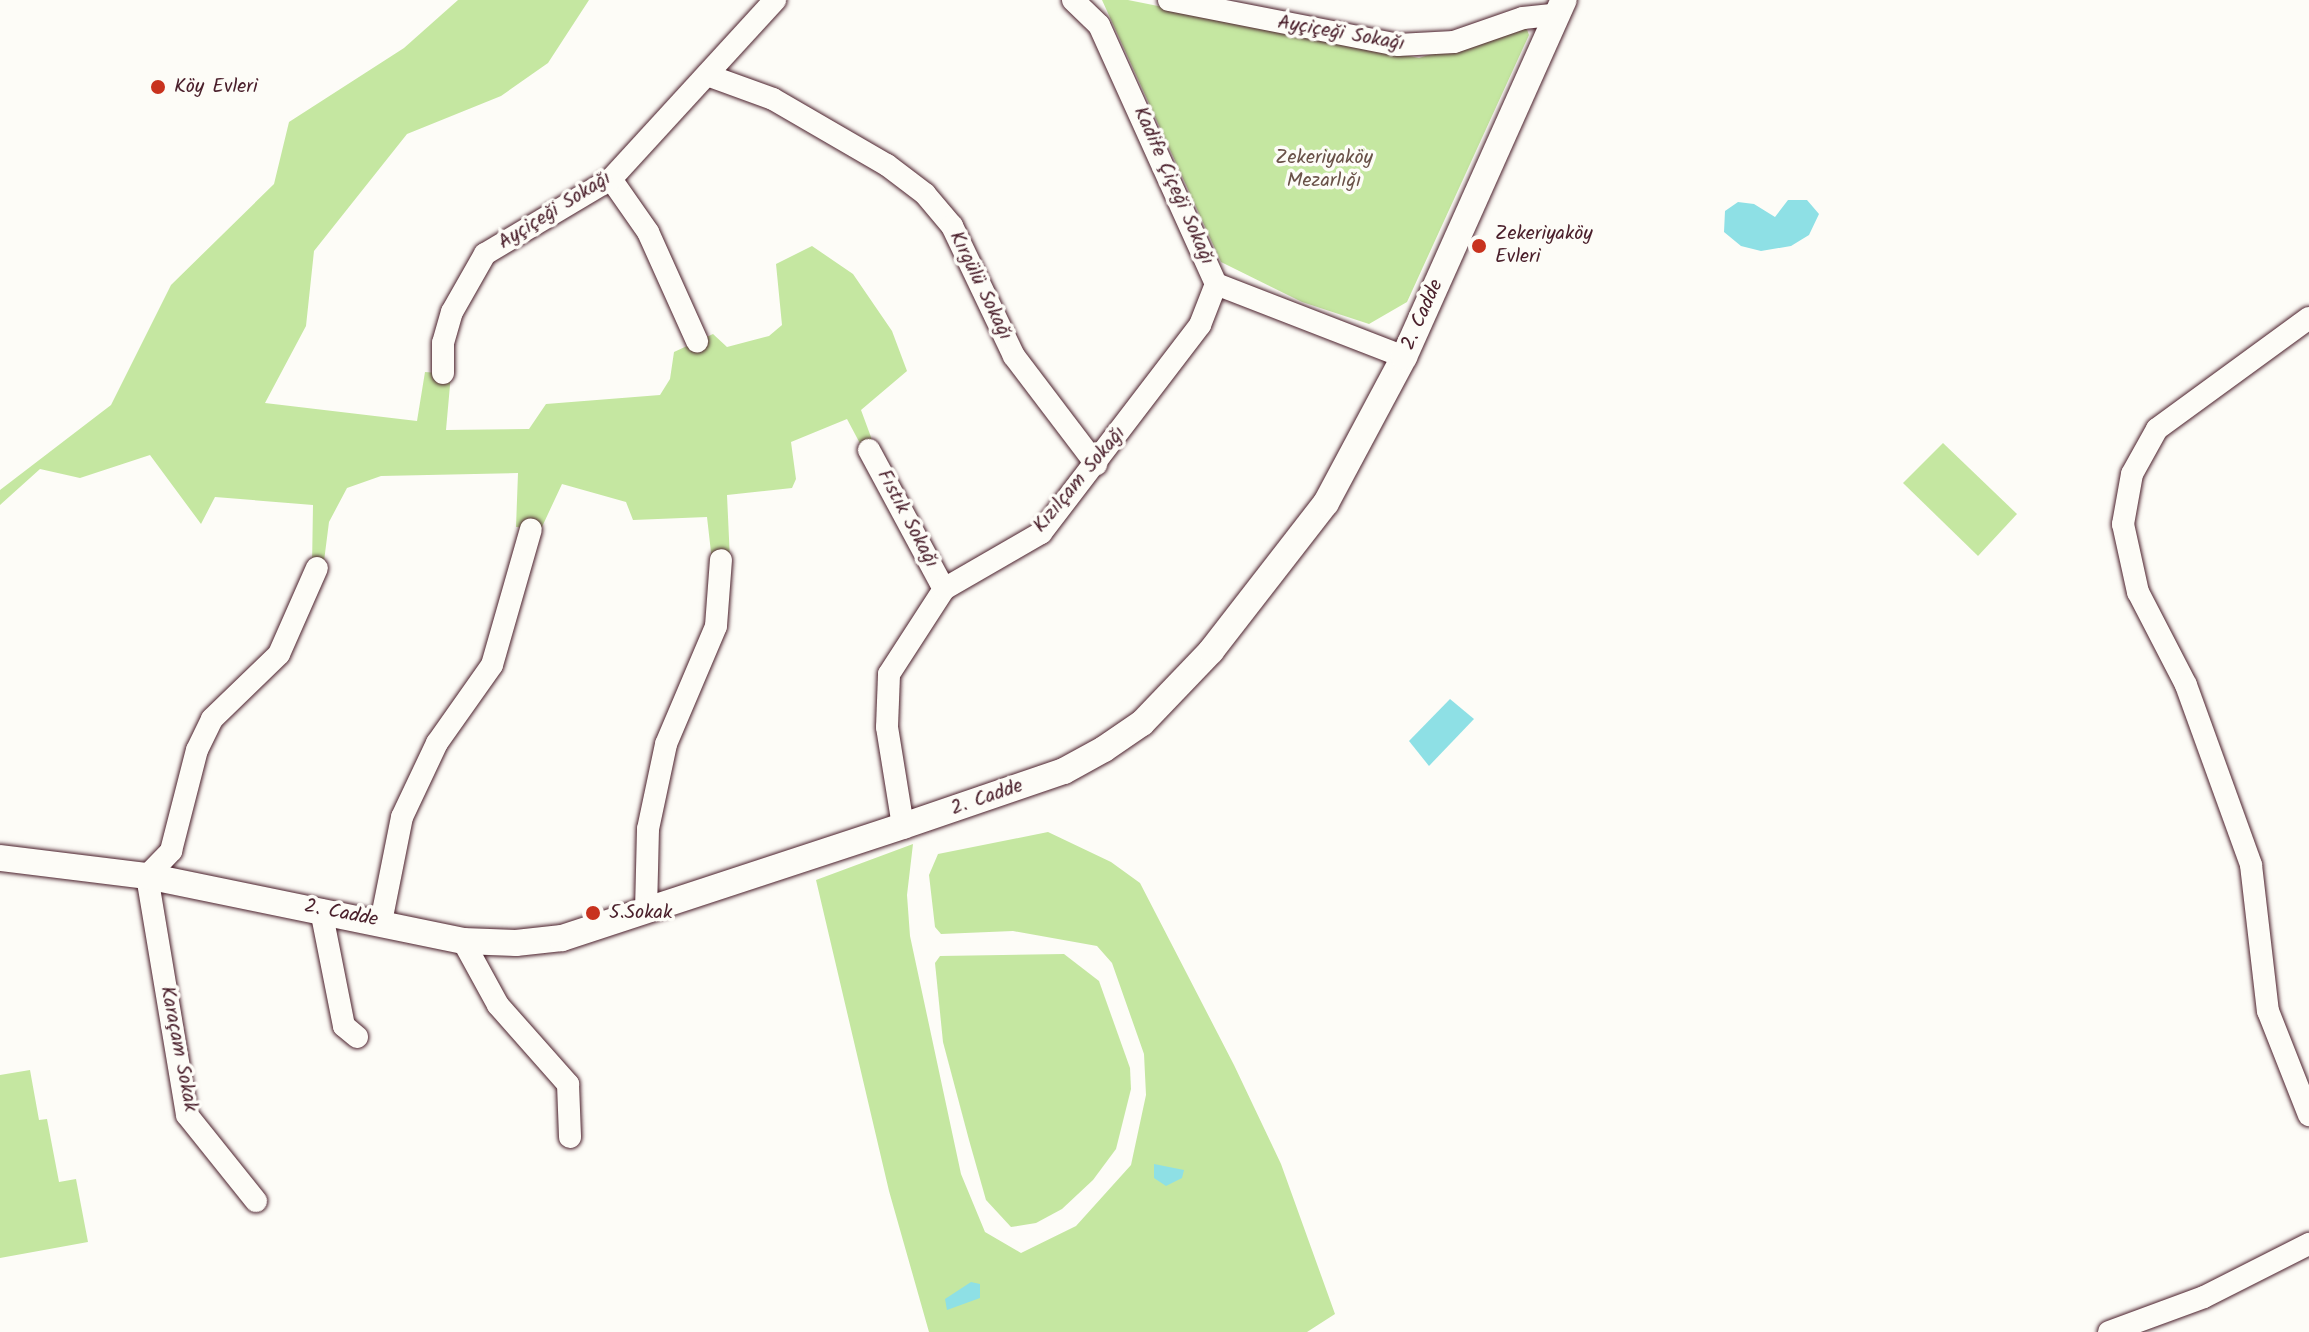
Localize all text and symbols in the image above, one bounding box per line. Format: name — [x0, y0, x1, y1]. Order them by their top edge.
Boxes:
street label: Ayçiçeği Sokağı — [1276, 11, 1406, 57]
place label: Köy Evleri — [174, 75, 258, 99]
marker: Köy Evleri — [149, 78, 167, 96]
street label: Kadife Çiçeği Sokağı — [1127, 103, 1219, 269]
park label: Zekeriyaköy Mezarlığı — [1275, 147, 1373, 194]
street label: Ayçiçeği Sokağı — [494, 167, 616, 255]
place label: Zekeriyaköy Evleri — [1495, 222, 1593, 269]
street label: Kırgülü Sokağı — [943, 228, 1017, 344]
marker: Zekeriyaköy Evleri — [1470, 237, 1488, 255]
street label: 2. Cadde — [1397, 276, 1449, 354]
street label: Kızılçam Sokağı — [1029, 422, 1131, 538]
street label: Fıstık Sokağı — [871, 466, 943, 572]
street label: 2. Cadde — [948, 774, 1026, 822]
street label: 2. Cadde — [302, 895, 380, 933]
place label: 5.Sokak — [609, 901, 672, 925]
marker: 5.Sokak — [584, 904, 602, 922]
street label: Karaçam Sokak — [154, 984, 202, 1114]

